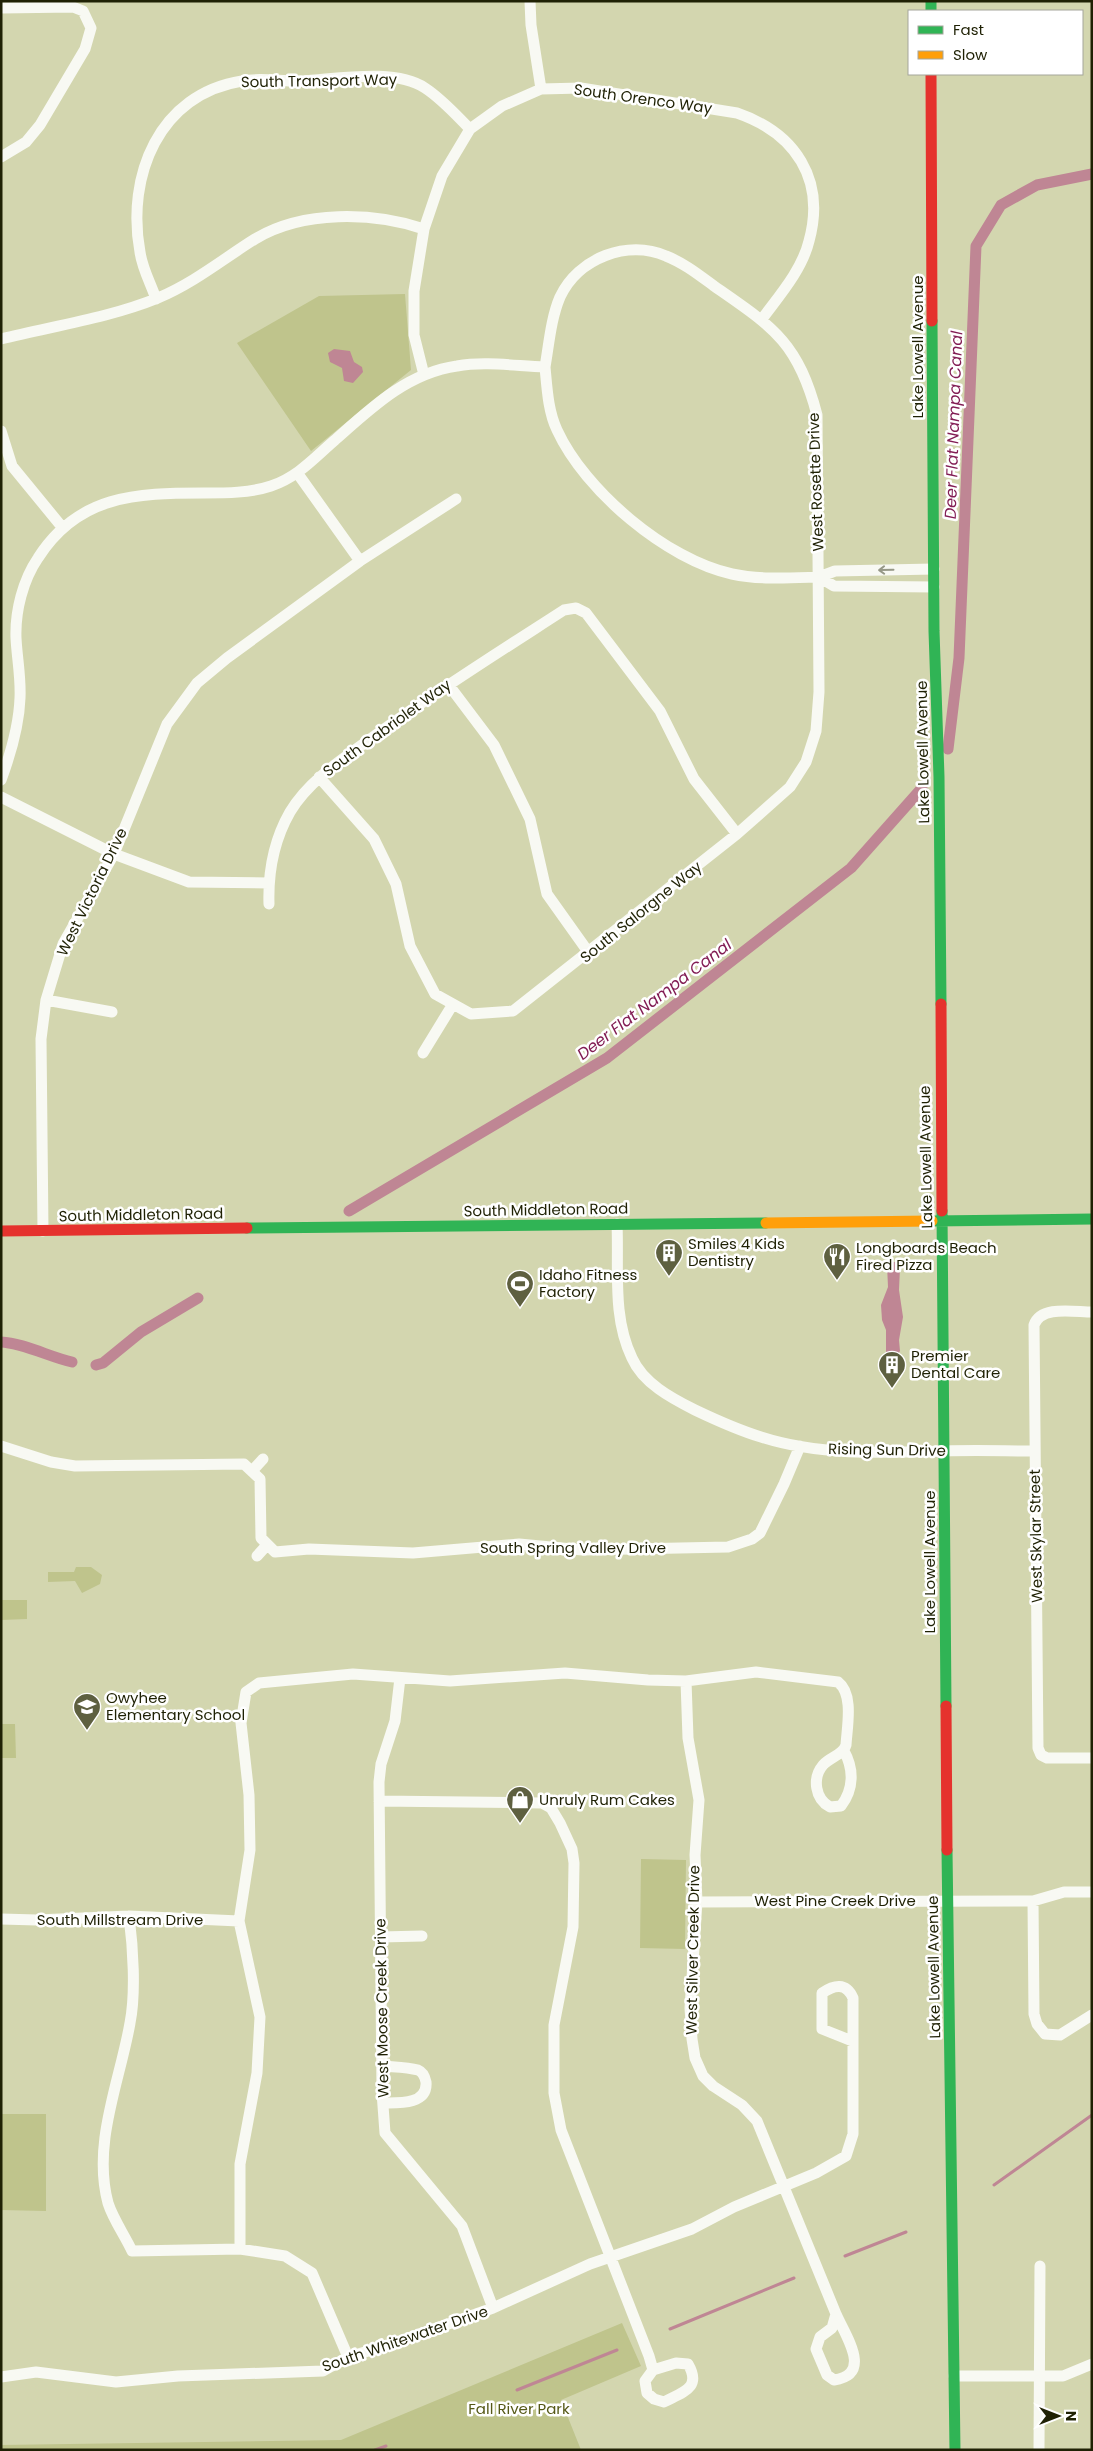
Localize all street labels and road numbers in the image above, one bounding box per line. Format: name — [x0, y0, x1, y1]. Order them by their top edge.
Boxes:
street label: South Transport Way — [241, 69, 398, 92]
street label: South Orenco Way — [573, 78, 714, 119]
street label: Lake Lowell Avenue — [907, 275, 928, 419]
street label: West Rosette Drive — [803, 412, 828, 552]
street label: South Cabriolet Way — [318, 674, 455, 781]
street label: Lake Lowell Avenue — [911, 680, 934, 824]
street label: West Victoria Drive — [51, 824, 132, 959]
street label: South Salorgne Way — [575, 856, 706, 967]
street label: Lake Lowell Avenue — [914, 1085, 937, 1229]
street label: South Middleton Road — [464, 1198, 628, 1221]
street label: South Middleton Road — [59, 1203, 223, 1226]
street label: Rising Sun Drive — [828, 1438, 946, 1461]
street label: West Skylar Street — [1024, 1469, 1047, 1603]
street label: Lake Lowell Avenue — [919, 1490, 940, 1634]
street label: South Spring Valley Drive — [480, 1537, 666, 1558]
street label: West Silver Creek Drive — [681, 1865, 704, 2035]
street label: West Pine Creek Drive — [754, 1890, 916, 1911]
street label: Lake Lowell Avenue — [922, 1895, 945, 2039]
street label: South Millstream Drive — [37, 1909, 203, 1930]
street label: West Moose Creek Drive — [369, 1918, 394, 2098]
street label: South Whitewater Drive — [319, 2300, 491, 2377]

